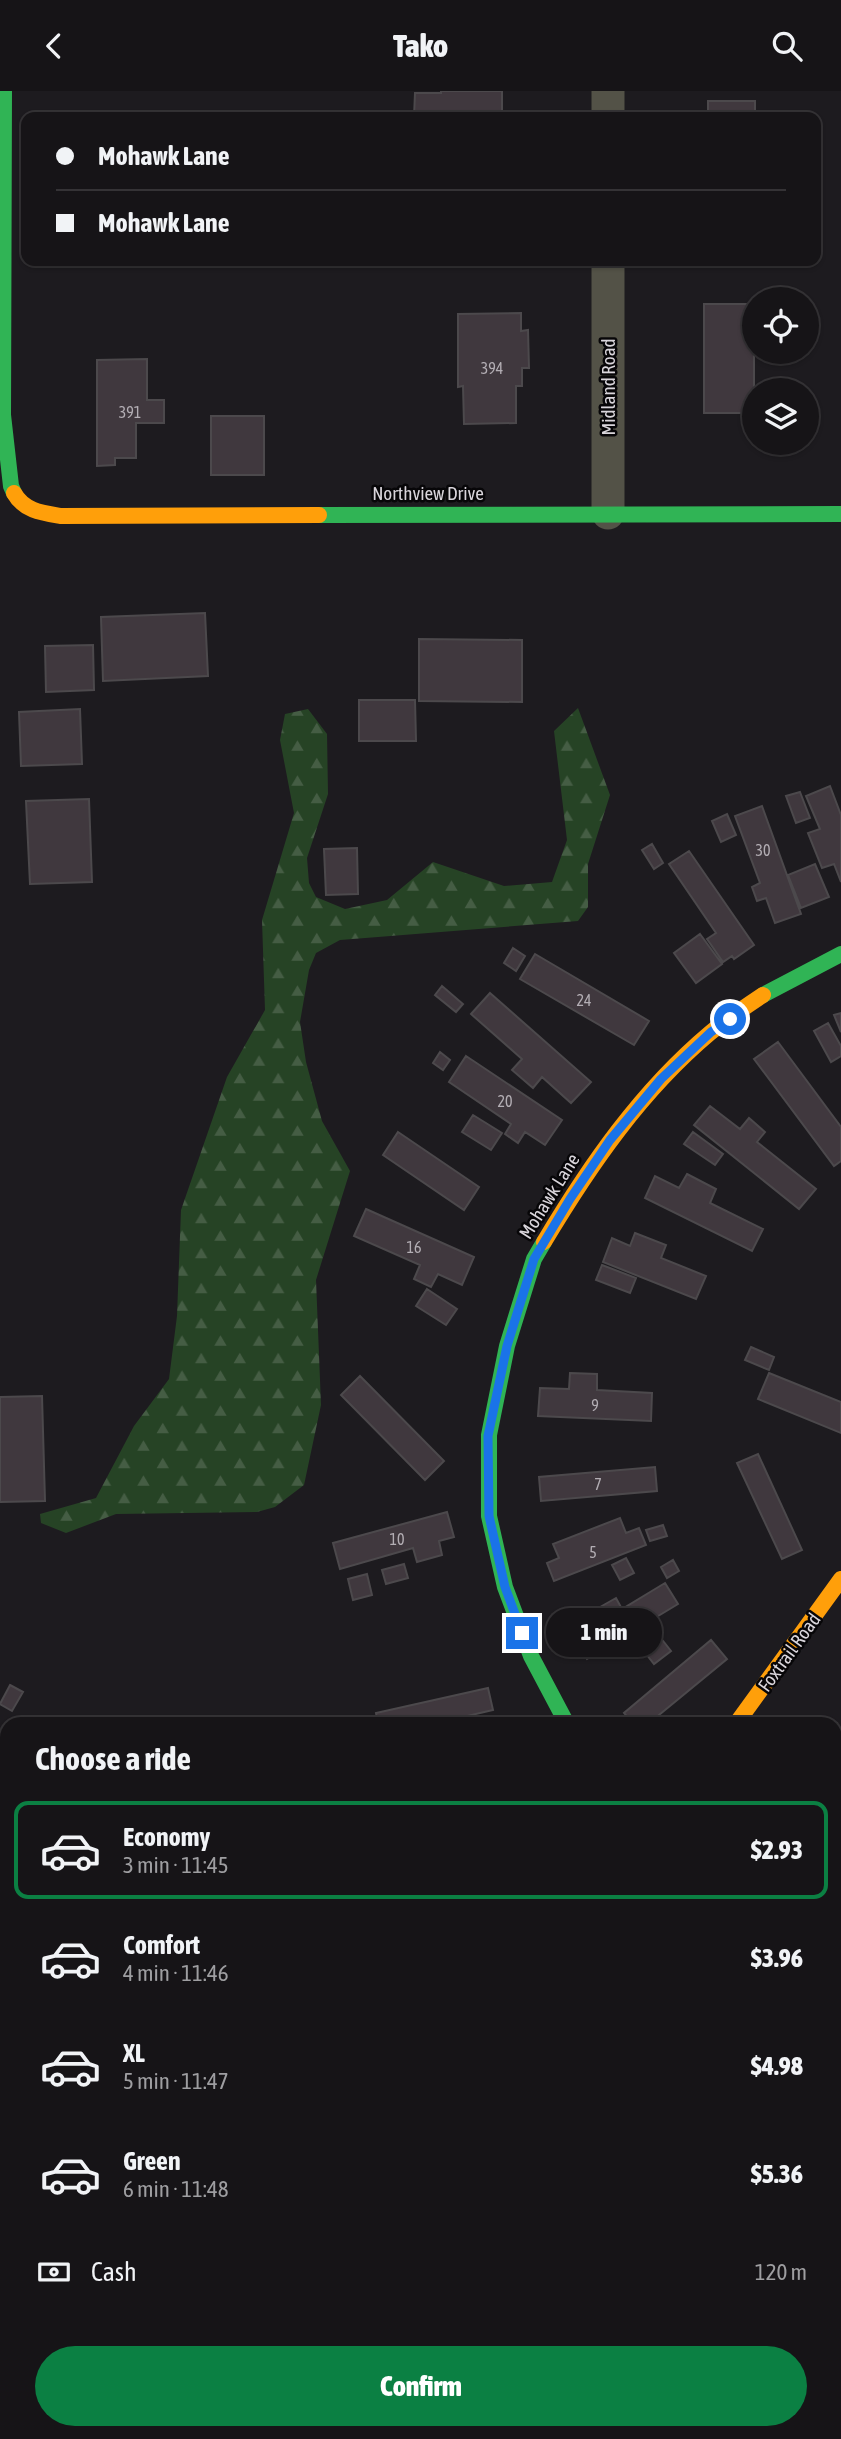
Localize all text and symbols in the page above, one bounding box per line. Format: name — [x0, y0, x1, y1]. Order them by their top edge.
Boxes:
icon: back — [35, 27, 73, 65]
text: Tako — [393, 27, 448, 64]
icon: search — [768, 27, 806, 65]
text: Mohawk Lane — [98, 141, 229, 171]
text: Mohawk Lane — [98, 208, 229, 238]
map controls — [742, 287, 819, 455]
button: locate — [742, 287, 819, 364]
street label: Midland Road — [597, 338, 619, 436]
house number: 394 — [481, 359, 503, 377]
button: layers — [742, 378, 819, 455]
house number: 391 — [119, 403, 141, 421]
street label: Northview Drive — [372, 482, 484, 504]
house number: 30 — [755, 841, 771, 859]
house number: 24 — [576, 991, 592, 1009]
route start — [714, 1003, 746, 1035]
house number: 20 — [497, 1092, 513, 1110]
street label: Mohawk Lane — [514, 1149, 584, 1243]
house number: 16 — [406, 1238, 422, 1256]
house number: 9 — [591, 1396, 599, 1414]
house number: 7 — [594, 1475, 602, 1493]
house number: 10 — [389, 1530, 405, 1548]
house number: 5 — [589, 1543, 597, 1561]
callout: 1 min — [546, 1609, 662, 1657]
street label: Foxtrail Road — [753, 1609, 825, 1695]
route end — [506, 1617, 538, 1649]
text: 1 min — [581, 1619, 627, 1645]
text: Choose a ride — [35, 1740, 191, 1777]
icon: car — [39, 1819, 102, 1882]
text: Economy — [123, 1822, 210, 1852]
text: $2.93 — [751, 1835, 803, 1865]
text: 3 min · 11:45 — [123, 1852, 229, 1878]
icon: car — [39, 1927, 102, 1990]
text: Comfort — [123, 1930, 200, 1960]
text: $3.96 — [751, 1943, 803, 1973]
text: 4 min · 11:46 — [123, 1960, 229, 1986]
icon: car — [39, 2035, 102, 2098]
text: XL — [123, 2038, 145, 2068]
text: $4.98 — [751, 2051, 803, 2081]
text: 5 min · 11:47 — [123, 2068, 229, 2094]
icon: car — [39, 2143, 102, 2206]
text: Green — [123, 2146, 181, 2176]
text: $5.36 — [751, 2159, 803, 2189]
text: 6 min · 11:48 — [123, 2176, 229, 2202]
icon: cash — [35, 2253, 73, 2291]
text: Cash — [91, 2257, 137, 2287]
text: 120 m — [755, 2259, 807, 2285]
button: Confirm — [35, 2346, 807, 2426]

